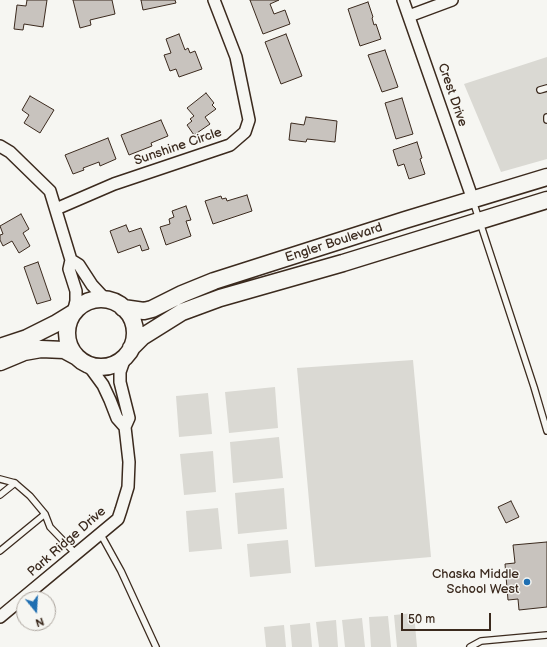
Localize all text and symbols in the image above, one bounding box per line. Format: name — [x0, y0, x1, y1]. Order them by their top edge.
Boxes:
street label: Crest Drive — [434, 61, 470, 129]
street label: Sunshine Circle — [132, 125, 224, 169]
street label: Engler Boulevard — [283, 220, 385, 266]
street label: Park Ridge Drive — [25, 504, 109, 580]
place label: Chaska Middle School West — [432, 567, 519, 598]
marker: Chaska Middle School West — [522, 577, 532, 587]
north arrow — [16, 591, 56, 631]
scale bar — [403, 605, 493, 631]
text: 50 m — [408, 612, 435, 627]
text: N — [34, 614, 46, 629]

